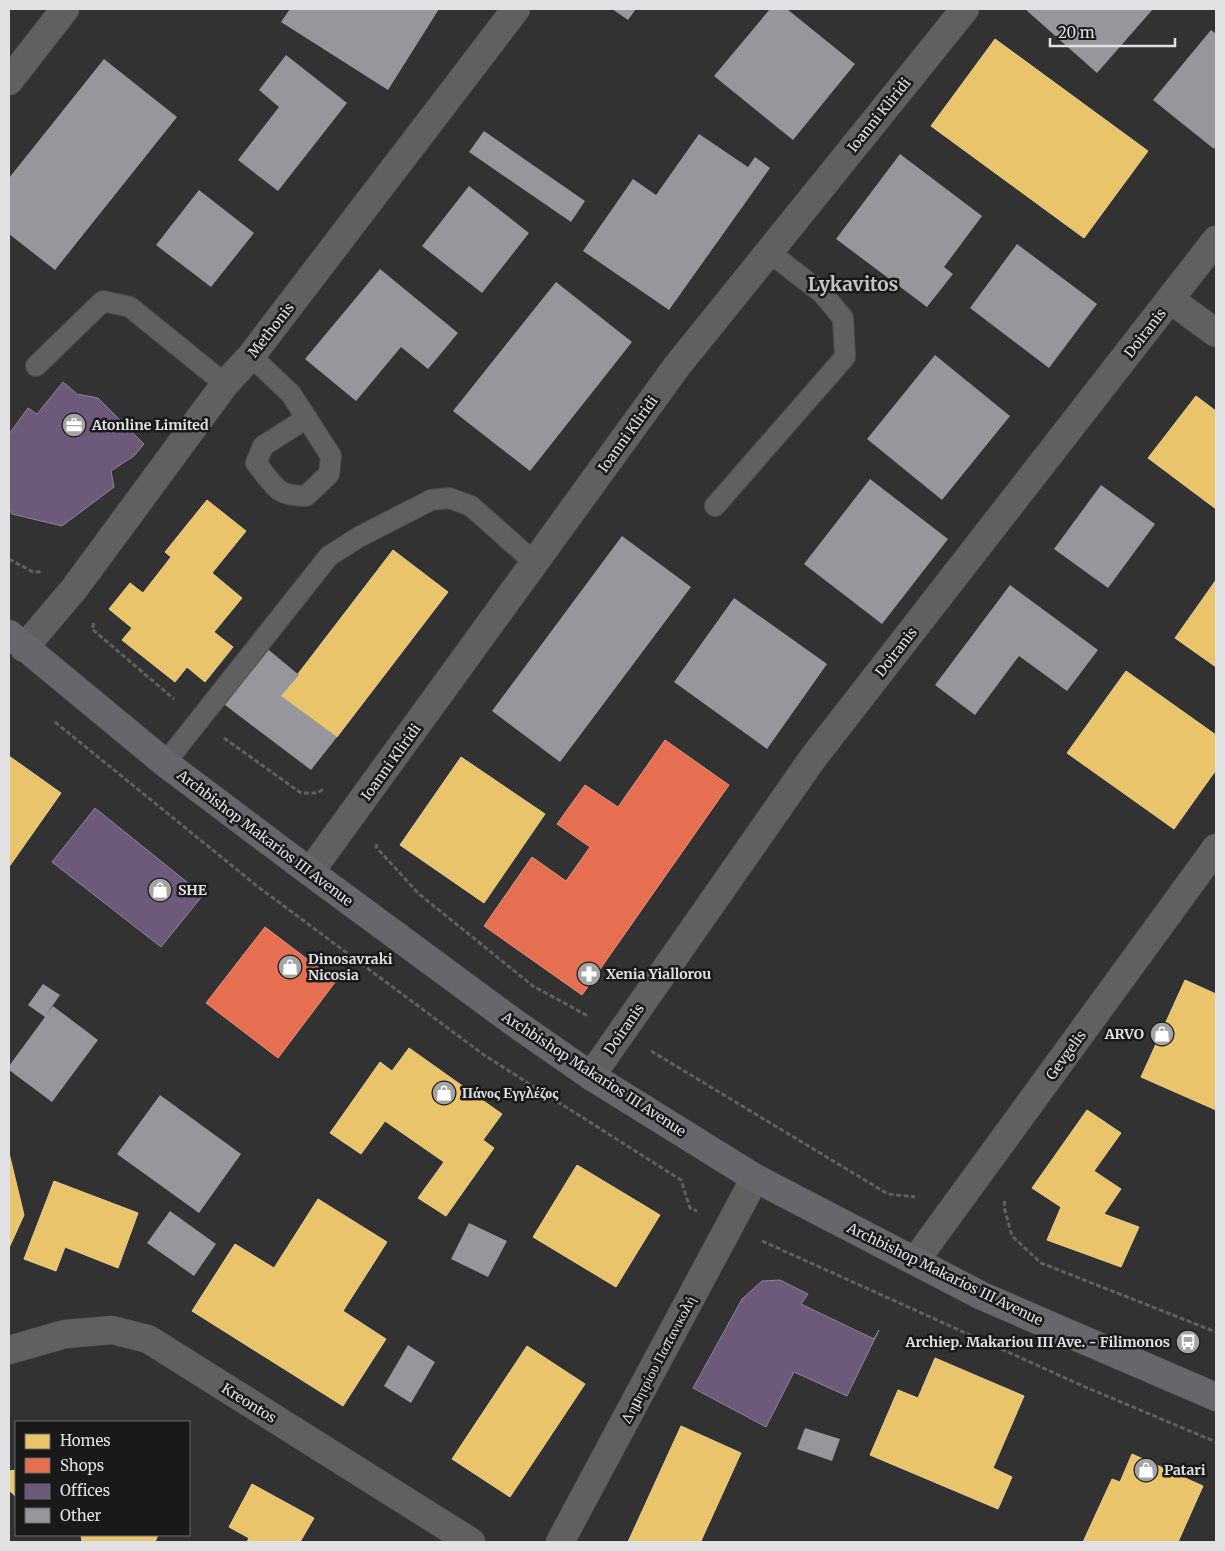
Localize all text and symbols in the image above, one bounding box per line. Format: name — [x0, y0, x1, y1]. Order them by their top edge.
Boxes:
scale bar — [1050, 15, 1175, 47]
text: 20 m — [1058, 23, 1095, 42]
street label: Ioanni Kliridi — [844, 74, 915, 156]
district label: Lykavitos — [808, 272, 898, 296]
street label: Methonis — [244, 299, 298, 361]
street label: Doiranis — [1120, 305, 1170, 361]
street label: Ioanni Kliridi — [594, 392, 662, 476]
office icon: Atonline Limited — [61, 412, 87, 438]
place label: Atonline Limited — [91, 416, 209, 434]
street label: Doiranis — [871, 624, 921, 680]
street label: Ioanni Kliridi — [357, 720, 425, 804]
street label: Archbishop Makarios III Avenue — [173, 765, 357, 910]
shop icon: SHE — [147, 877, 173, 903]
place label: SHE — [178, 881, 207, 899]
place label: Dinosavraki Nicosia — [308, 950, 393, 984]
shop icon: Dinosavraki Nicosia — [277, 954, 303, 980]
pharmacy icon: Xenia Yiallorou — [576, 961, 602, 987]
place label: Xenia Yiallorou — [606, 965, 711, 983]
street label: Doiranis — [600, 1000, 648, 1058]
street label: Archbishop Makarios III Avenue — [498, 1007, 689, 1140]
shop icon: ARVO — [1149, 1021, 1175, 1047]
place label: ARVO — [1104, 1025, 1144, 1043]
street label: Gevgelis — [1042, 1027, 1090, 1083]
shop icon: Πάνος Εγγλέζος — [431, 1080, 457, 1106]
place label: Πάνος Εγγλέζος — [462, 1084, 559, 1102]
street label: Archbishop Makarios III Avenue — [843, 1218, 1046, 1329]
street label: Δημητρίου Παπανικολή — [617, 1293, 699, 1427]
bus stop icon: Archiep. Makariou III Ave. - Filimonos — [1175, 1329, 1201, 1355]
place label: Archiep. Makariou III Ave. - Filimonos — [904, 1333, 1170, 1351]
street label: Kreontos — [218, 1379, 280, 1427]
legend — [15, 1421, 190, 1536]
text: Homes — [60, 1431, 111, 1450]
text: Shops — [60, 1456, 104, 1475]
shop icon: Patari — [1133, 1457, 1159, 1483]
place label: Patari — [1164, 1461, 1206, 1479]
text: Offices — [60, 1481, 110, 1500]
text: Other — [60, 1506, 102, 1525]

